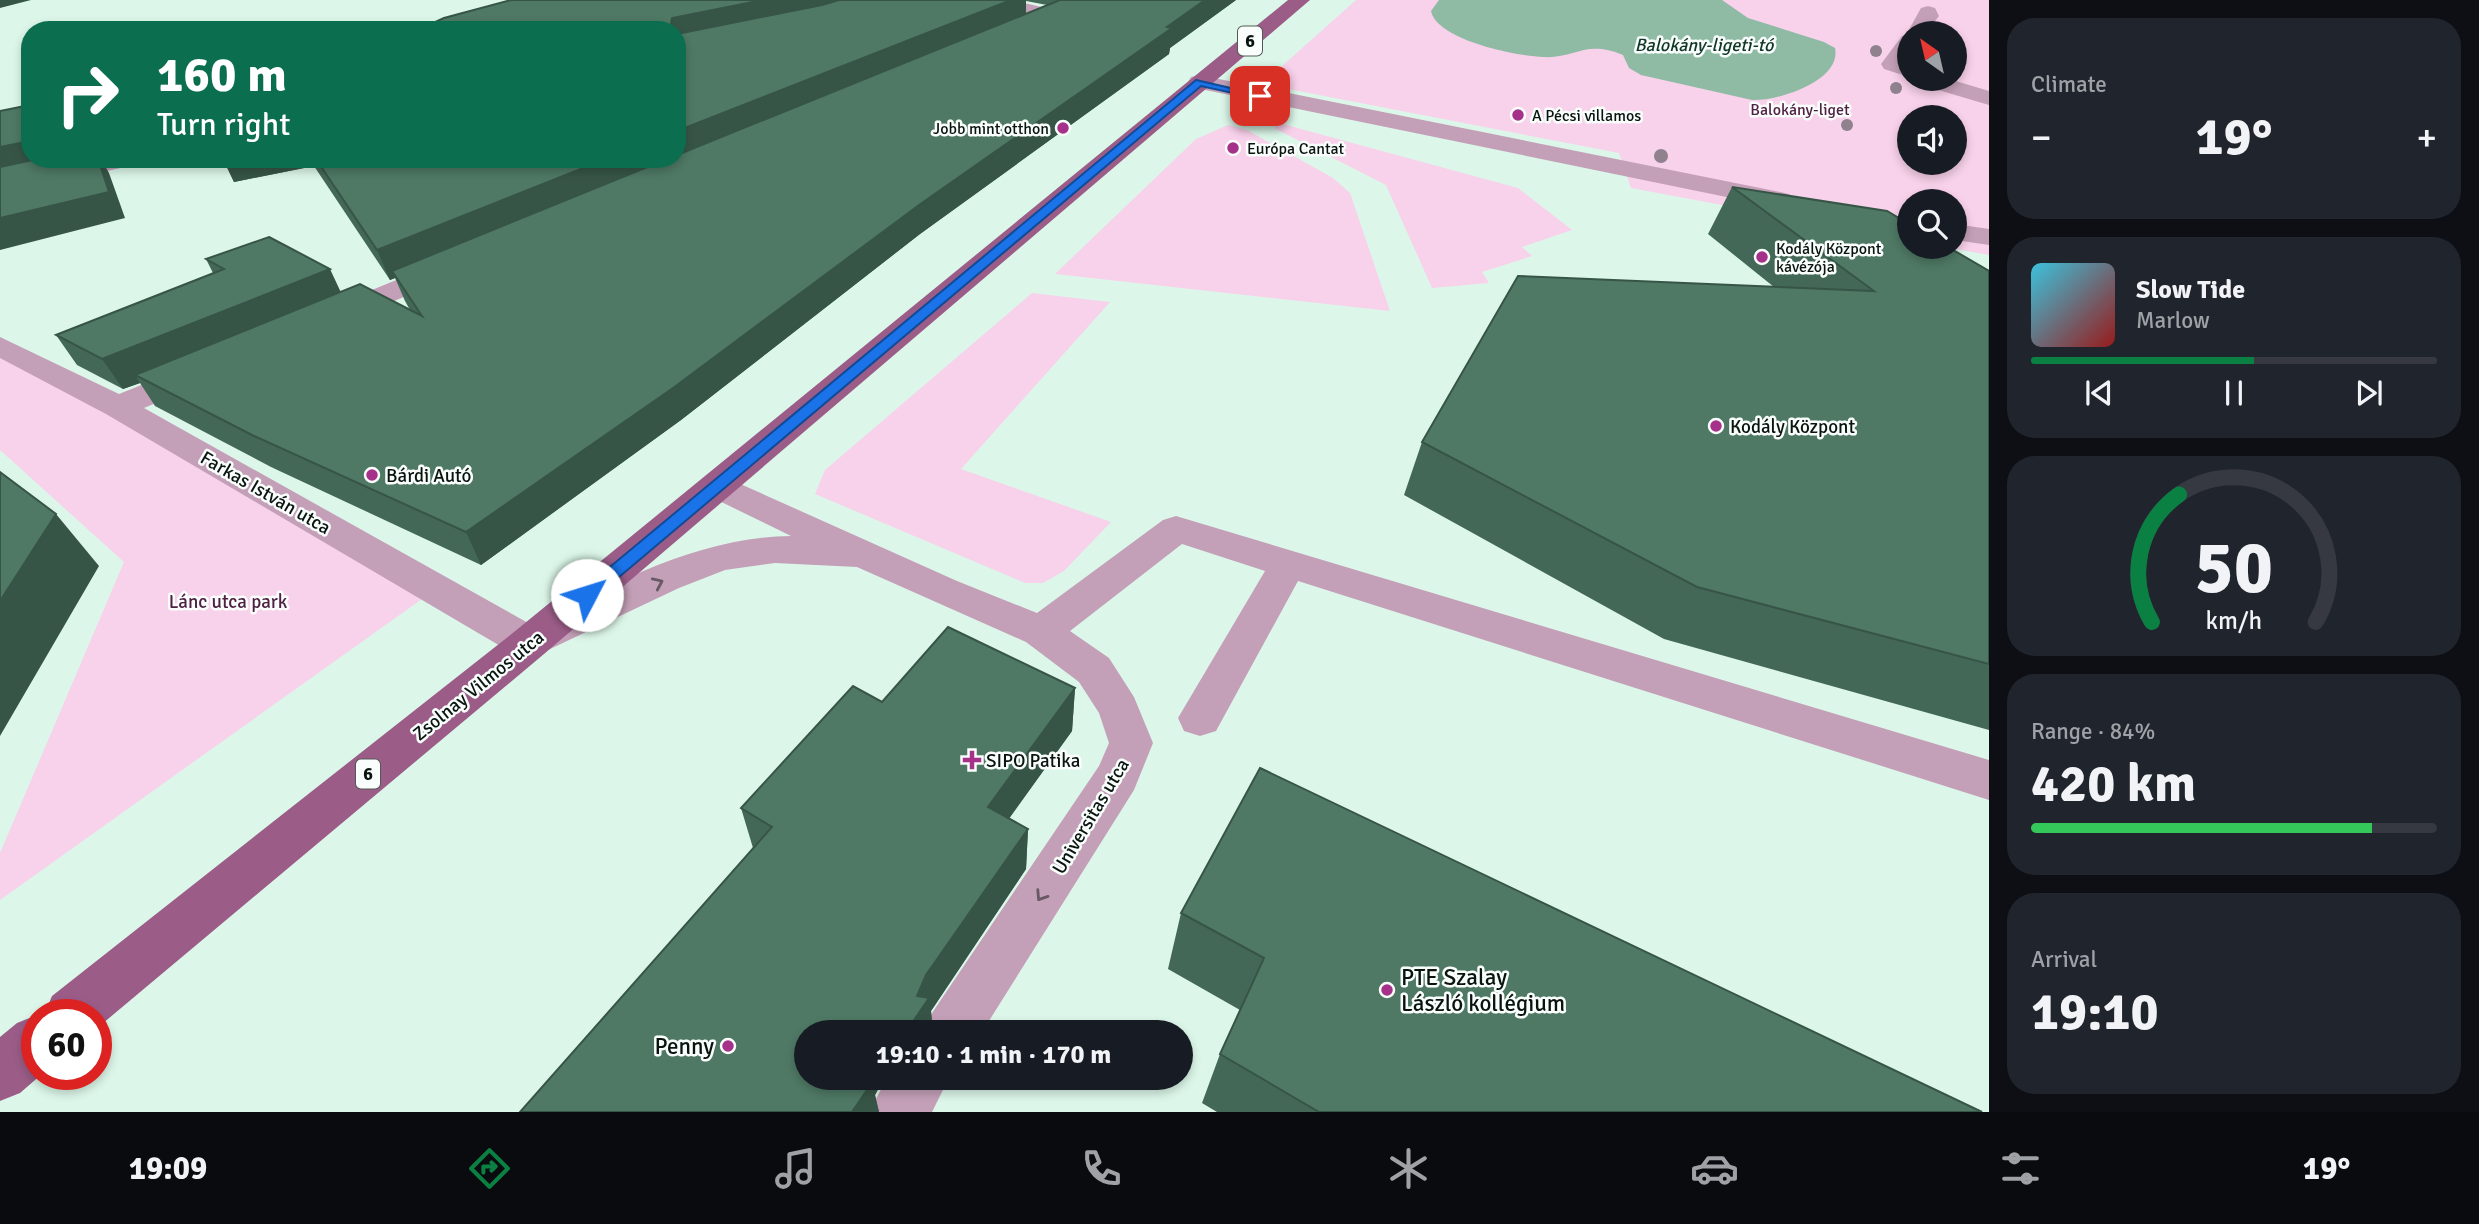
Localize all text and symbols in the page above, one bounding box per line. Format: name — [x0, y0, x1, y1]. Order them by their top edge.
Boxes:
north arrow — [1897, 21, 1967, 91]
map controls — [1897, 21, 1967, 259]
road number: 6 — [1238, 26, 1262, 56]
water label: Balokány-ligeti-tó — [1635, 34, 1775, 56]
text: 160 m — [157, 45, 287, 105]
icon: right — [42, 49, 133, 140]
pin — [1230, 66, 1290, 126]
text: Climate — [2031, 70, 2107, 99]
icon: arrive — [1241, 77, 1279, 115]
park label: Balokány-liget — [1750, 100, 1850, 120]
text: Turn right — [157, 105, 290, 144]
button: sound — [1897, 105, 1967, 175]
text: 19° — [2196, 105, 2272, 169]
place label: A Pécsi villamos — [1532, 106, 1641, 126]
marker: A Pécsi villamos — [1510, 107, 1526, 123]
text: − — [2031, 114, 2052, 161]
text: + — [2416, 114, 2437, 161]
place label: Jobb mint otthon — [933, 119, 1049, 139]
marker: Jobb mint otthon — [1055, 120, 1071, 136]
place label: Európa Cantat — [1247, 139, 1345, 159]
marker: Európa Cantat — [1225, 140, 1241, 156]
button: search — [1897, 189, 1967, 259]
place label: Kodály Központ kávézója — [1776, 239, 1882, 277]
marker: Kodály Központ kávézója — [1754, 249, 1770, 265]
text: Slow Tide — [2136, 274, 2245, 306]
text: Marlow — [2136, 306, 2210, 335]
icon: previous — [2080, 374, 2118, 412]
icon: pause — [2215, 374, 2253, 412]
icon: next — [2350, 374, 2388, 412]
place label: Kodály Központ — [1730, 415, 1855, 439]
marker: Kodály Központ — [1708, 418, 1724, 434]
street label: Farkas István utca — [196, 446, 335, 540]
place label: Bárdi Autó — [386, 464, 472, 488]
marker: Bárdi Autó — [364, 467, 380, 483]
text: 50 — [2195, 524, 2273, 613]
position arrow — [550, 558, 624, 632]
one-way arrow — [651, 577, 663, 591]
park label: Lánc utca park — [169, 590, 288, 614]
text: km/h — [2206, 605, 2262, 636]
street label: Zsolnay Vilmos utca — [408, 626, 549, 746]
text: Range · 84% — [2031, 717, 2155, 746]
place label: SIPO Patika — [986, 749, 1081, 773]
marker: SIPO Patika — [964, 752, 980, 768]
text: 420 km — [2031, 752, 2196, 816]
street label: Universitas utca — [1047, 754, 1135, 879]
road number: 6 — [356, 760, 380, 788]
one-way arrow — [1037, 888, 1050, 901]
text: Arrival — [2031, 945, 2097, 974]
place label: PTE Szalay László kollégium — [1401, 963, 1565, 1018]
text: 19:10 — [2031, 980, 2159, 1044]
marker: PTE Szalay László kollégium — [1379, 982, 1395, 998]
speed limit sign: 60 — [21, 999, 112, 1090]
place label: Penny — [655, 1032, 714, 1061]
marker: Penny — [720, 1038, 736, 1054]
text: 19:10 · 1 min · 170 m — [876, 1039, 1111, 1071]
icon: directions — [465, 1144, 514, 1193]
icon: music — [771, 1144, 820, 1193]
icon: phone — [1077, 1144, 1126, 1193]
icon: climate — [1384, 1144, 1433, 1193]
icon: car — [1690, 1144, 1739, 1193]
icon: filters — [1996, 1144, 2045, 1193]
text: 19:09 — [129, 1149, 207, 1188]
text: 19° — [2303, 1149, 2350, 1188]

